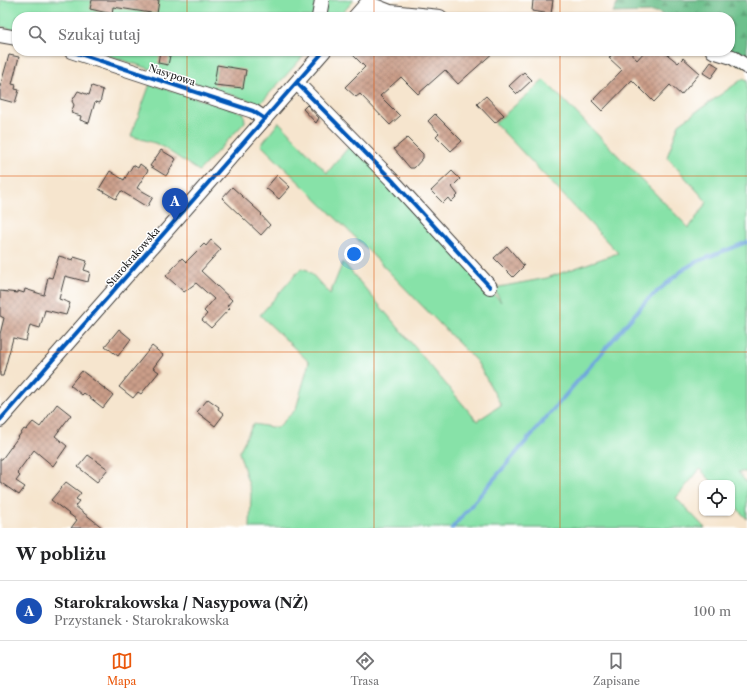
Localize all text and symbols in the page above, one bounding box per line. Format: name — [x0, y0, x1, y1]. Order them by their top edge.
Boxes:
search box — [12, 12, 735, 56]
icon: search — [26, 23, 48, 45]
text: Szukaj tutaj — [58, 25, 140, 44]
street label: Nasypowa — [147, 61, 198, 89]
pin: A — [162, 188, 188, 221]
street label: Starokrakowska — [104, 224, 163, 289]
your location — [344, 244, 364, 264]
map controls — [699, 480, 735, 516]
button: locate — [699, 480, 735, 516]
text: W pobliżu — [16, 544, 106, 564]
text: Starokrakowska / Nasypowa (NŻ) — [54, 593, 308, 612]
text: A — [24, 603, 34, 619]
text: 100 m — [693, 603, 731, 619]
text: Przystanek · Starokrakowska — [54, 612, 229, 628]
tab: Mapa — [107, 650, 136, 688]
tab: Trasa — [350, 650, 379, 688]
tab: Zapisane — [593, 650, 640, 688]

